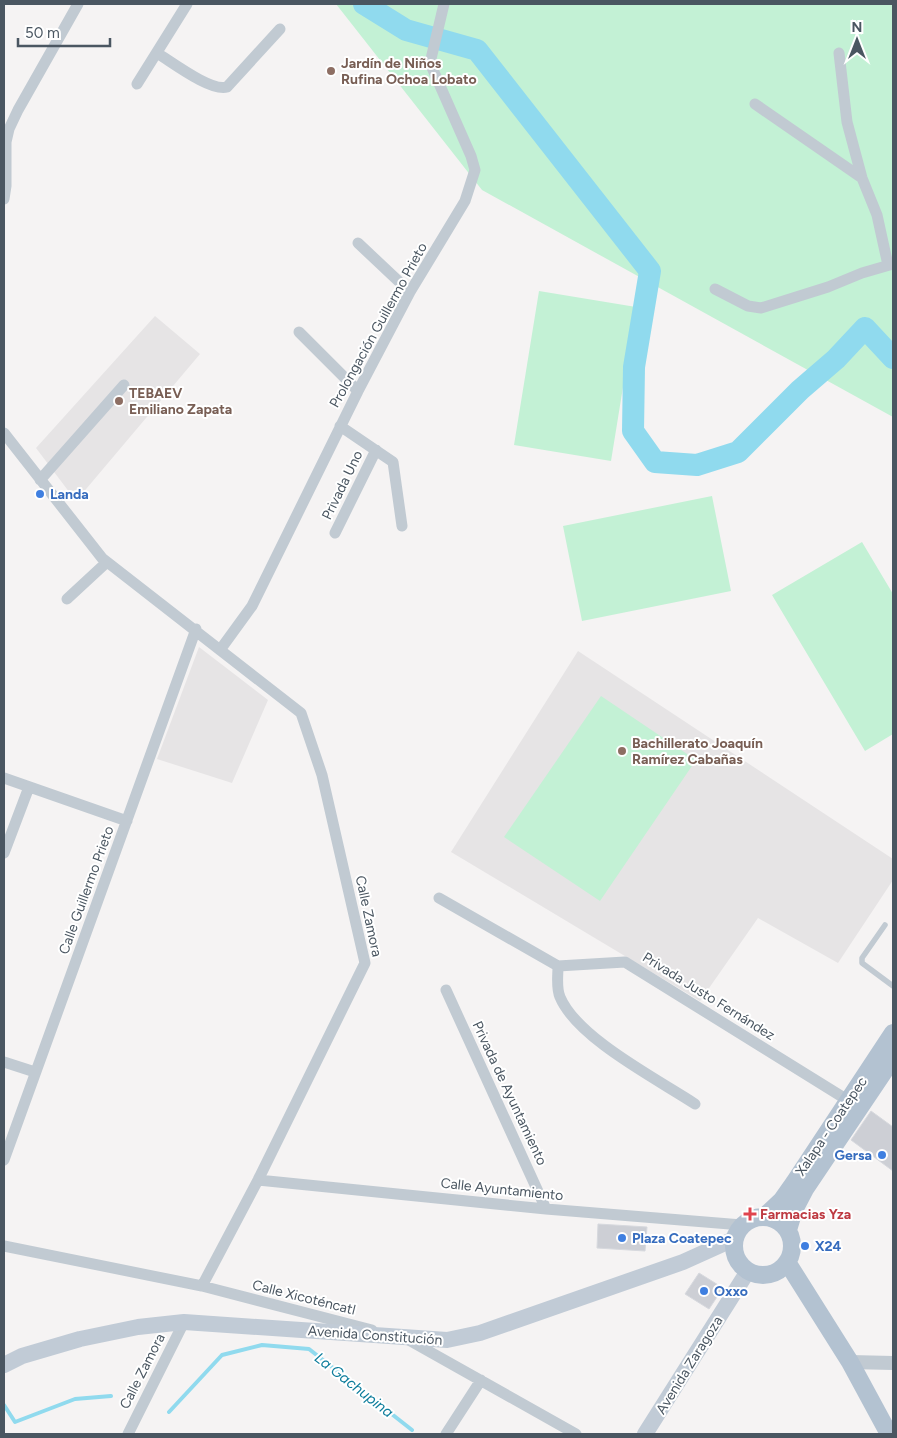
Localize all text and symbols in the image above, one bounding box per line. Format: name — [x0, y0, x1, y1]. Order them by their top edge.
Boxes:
scale bar — [18, 15, 110, 47]
north arrow — [832, 15, 882, 65]
text: N — [852, 19, 862, 36]
text: 50 m — [25, 24, 60, 42]
place label: Jardín de Niños Rufina Ochoa Lobato — [341, 55, 477, 88]
marker: Jardín de Niños Rufina Ochoa Lobato — [325, 65, 337, 77]
street label: Prolongación Guillermo Prieto — [326, 240, 431, 411]
place label: TEBAEV Emiliano Zapata — [129, 385, 232, 418]
marker: TEBAEV Emiliano Zapata — [113, 395, 125, 407]
street label: Privada Uno — [318, 448, 367, 523]
place label: Landa — [50, 486, 89, 503]
marker: Landa — [34, 488, 46, 500]
place label: Bachillerato Joaquín Ramírez Cabañas — [632, 735, 763, 768]
marker: Bachillerato Joaquín Ramírez Cabañas — [616, 745, 628, 757]
street label: Calle Guillermo Prieto — [55, 824, 118, 957]
street label: Calle Zamora — [352, 874, 385, 958]
street label: Privada Justo Fernández — [639, 949, 778, 1044]
street label: Privada de Ayuntamiento — [469, 1018, 550, 1168]
street label: Xalapa - Coatepec — [792, 1073, 871, 1179]
place label: Gersa — [835, 1147, 872, 1164]
marker: Gersa — [876, 1149, 888, 1161]
street label: Calle Ayuntamiento — [440, 1175, 564, 1204]
place label: Farmacias Yza — [760, 1206, 851, 1223]
marker: Farmacias Yza — [744, 1208, 756, 1220]
place label: Plaza Coatepec — [632, 1230, 732, 1247]
marker: Plaza Coatepec — [616, 1232, 628, 1244]
place label: X24 — [815, 1238, 842, 1255]
marker: X24 — [799, 1240, 811, 1252]
street label: Calle Xicoténcatl — [250, 1276, 357, 1319]
place label: Oxxo — [714, 1283, 748, 1300]
marker: Oxxo — [698, 1285, 710, 1297]
street label: Avenida Zaragoza — [652, 1313, 726, 1417]
street label: Avenida Constitución — [307, 1322, 443, 1349]
street label: Calle Zamora — [116, 1331, 169, 1412]
water label: La Gachupina — [311, 1349, 397, 1421]

